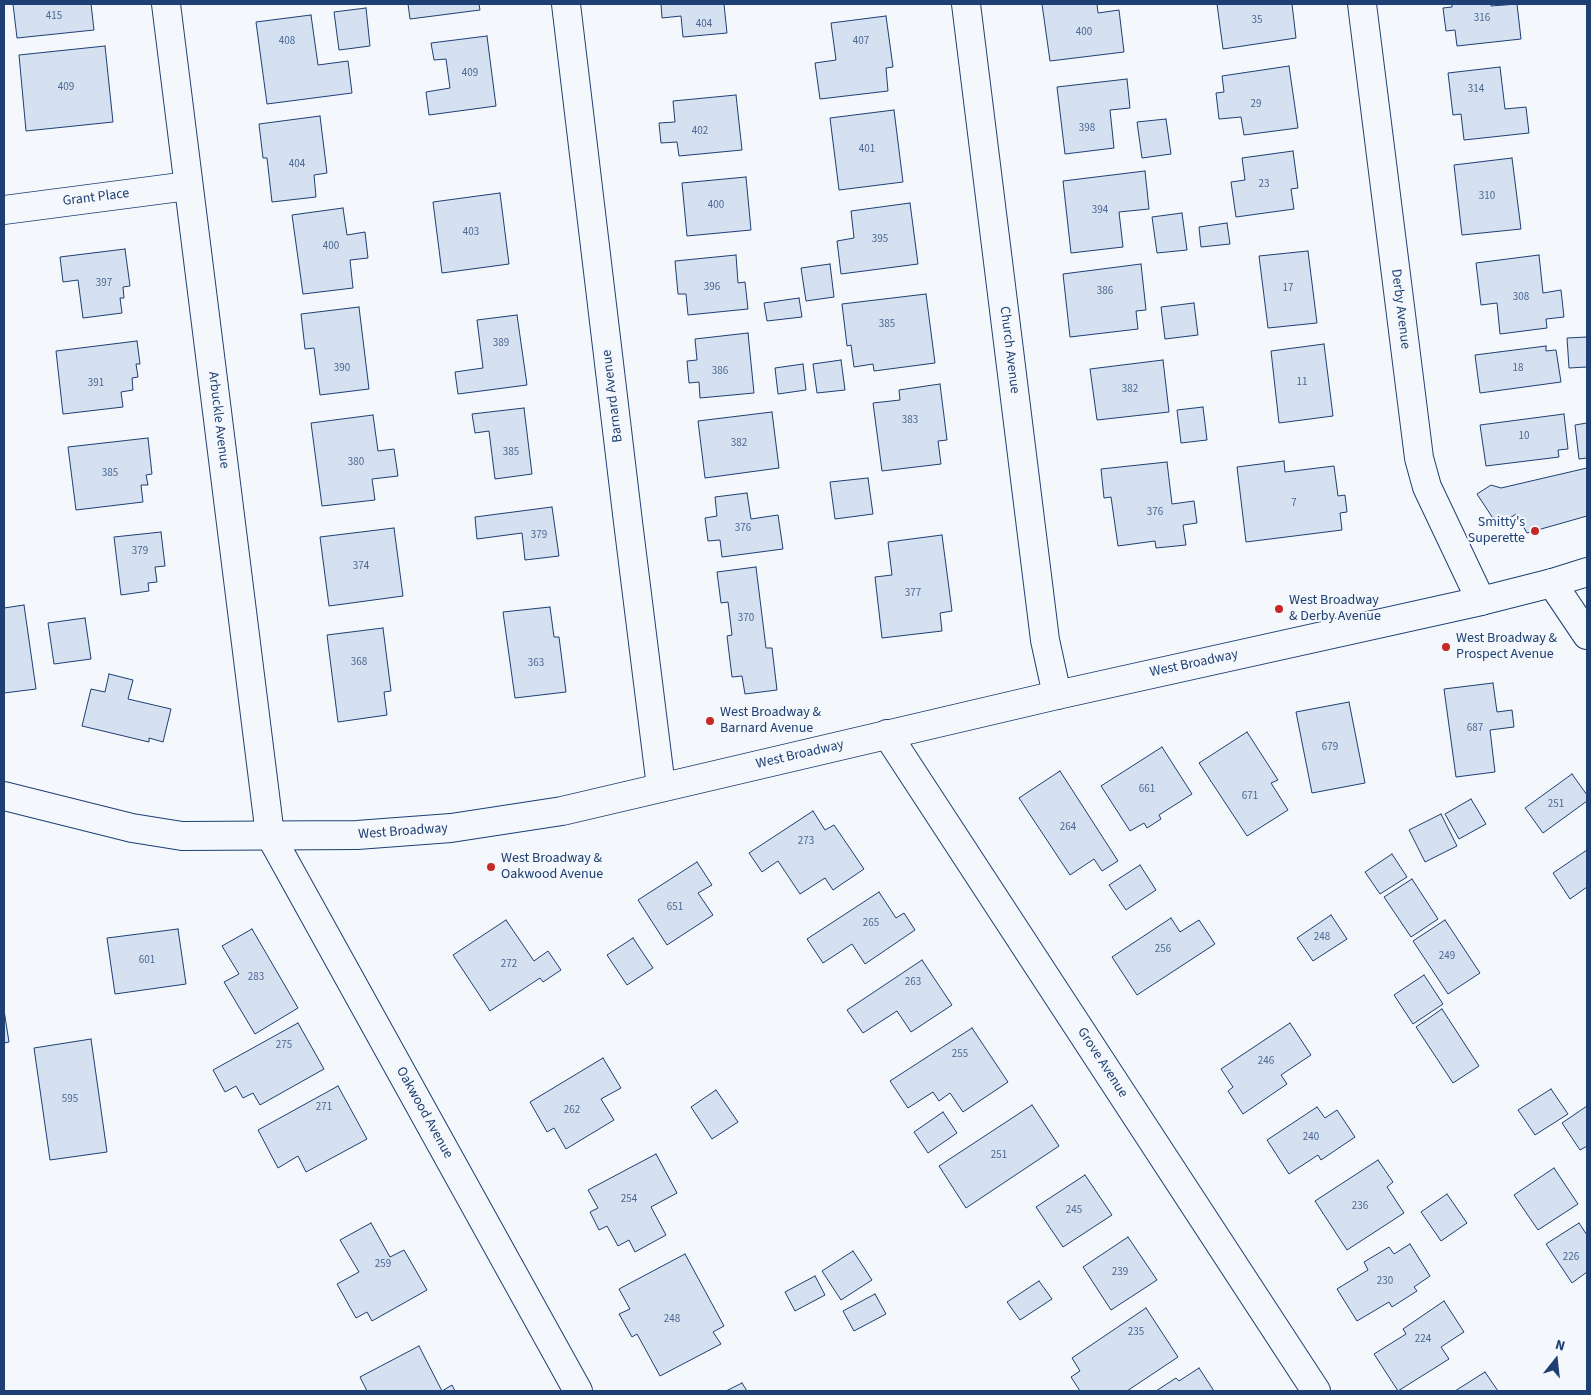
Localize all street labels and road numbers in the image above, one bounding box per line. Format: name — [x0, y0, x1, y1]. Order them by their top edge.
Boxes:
street label: Grant Place — [62, 186, 130, 210]
street label: Derby Avenue — [1387, 268, 1413, 350]
street label: Church Avenue — [995, 305, 1023, 395]
street label: Barnard Avenue — [599, 349, 627, 443]
street label: Arbuckle Avenue — [204, 371, 232, 469]
street label: West Broadway — [1148, 646, 1240, 682]
street label: West Broadway — [754, 737, 846, 773]
street label: West Broadway — [358, 820, 448, 844]
street label: Grove Avenue — [1073, 1025, 1131, 1101]
street label: Oakwood Avenue — [392, 1064, 456, 1162]

